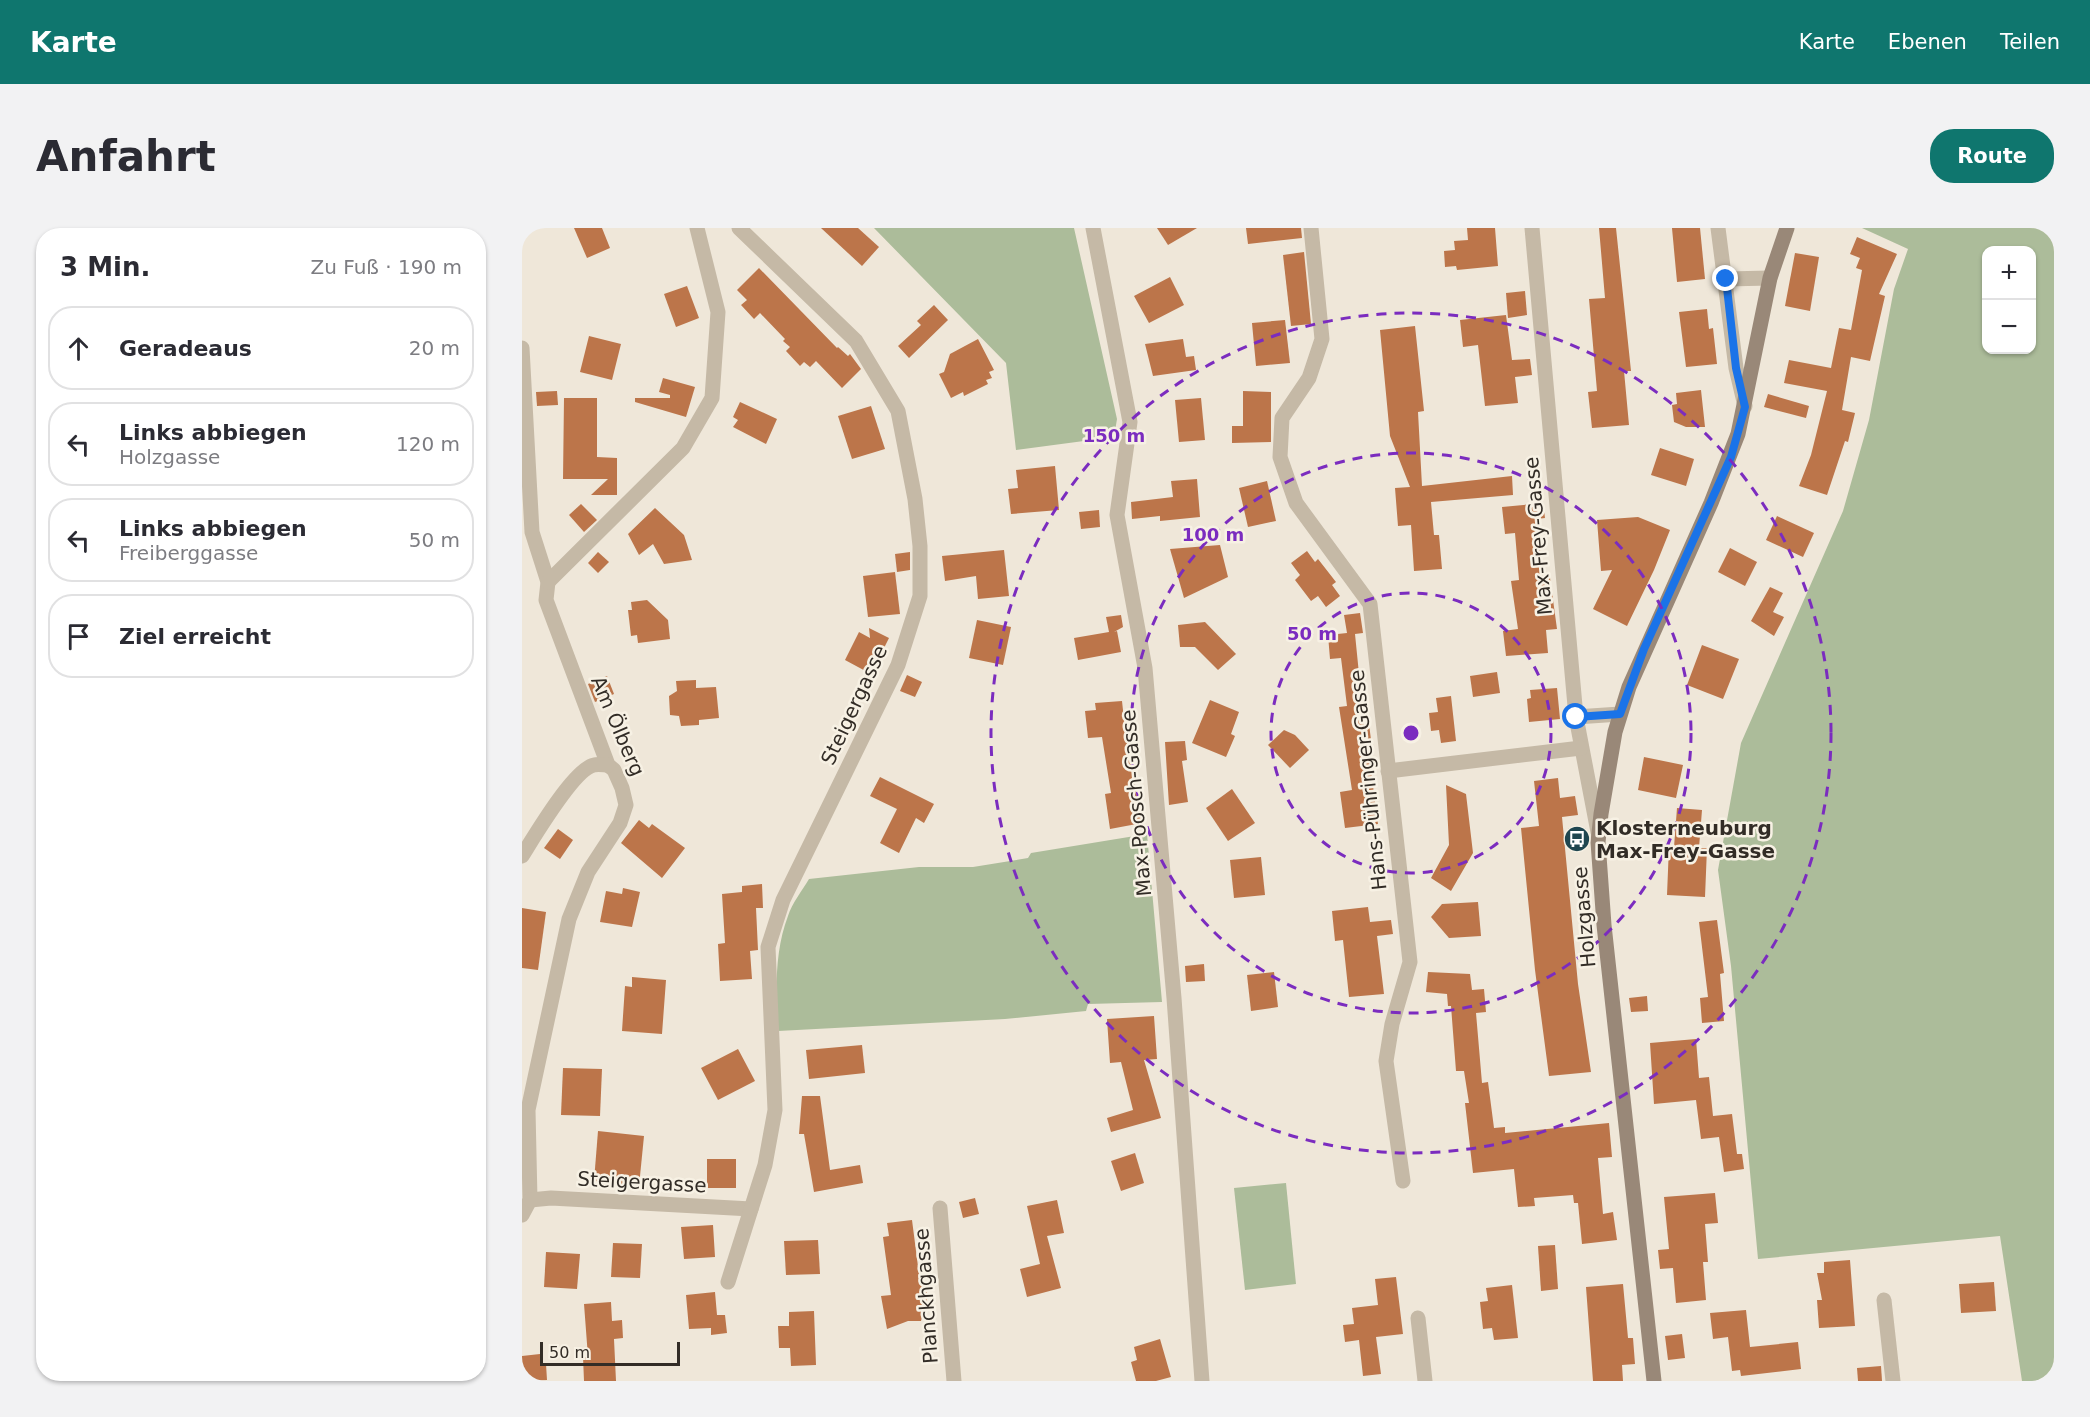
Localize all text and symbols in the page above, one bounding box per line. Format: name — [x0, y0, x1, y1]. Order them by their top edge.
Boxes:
text: Karte — [30, 26, 117, 59]
text: Karte — [1799, 30, 1855, 54]
text: Ebenen — [1888, 30, 1967, 54]
text: Teilen — [2000, 30, 2060, 54]
button: Route — [1930, 129, 2054, 183]
text: Anfahrt — [36, 132, 216, 181]
map controls — [1982, 246, 2036, 354]
button: + — [1982, 246, 2036, 300]
text: 3 Min. — [60, 252, 150, 282]
text: Zu Fuß · 190 m — [310, 255, 462, 279]
route end — [1712, 265, 1738, 291]
button: − — [1982, 300, 2036, 354]
icon: ahead — [62, 332, 95, 365]
text: Geradeaus — [119, 336, 252, 361]
text: 20 m — [409, 336, 460, 360]
text: Links abbiegen — [119, 420, 307, 445]
text: 150 m — [1083, 425, 1145, 446]
icon: left — [62, 428, 95, 461]
text: 120 m — [396, 432, 460, 456]
text: Holzgasse — [119, 445, 220, 469]
street label: Max-Frey-Gasse — [1519, 456, 1557, 616]
text: Links abbiegen — [119, 516, 307, 541]
icon: left — [62, 524, 95, 557]
text: 100 m — [1182, 524, 1244, 545]
text: 50 m — [409, 528, 460, 552]
text: Freiberggasse — [119, 541, 258, 565]
icon: arrive — [62, 620, 95, 653]
text: 50 m — [1287, 623, 1337, 644]
text: Ziel erreicht — [119, 624, 271, 649]
street label: Steigergasse — [816, 641, 892, 769]
street label: Hans-Pühringer-Gasse — [1344, 668, 1392, 892]
street label: Am Ölberg — [586, 672, 650, 780]
route start — [1562, 703, 1588, 729]
street label: Max-Poosch-Gasse — [1116, 709, 1156, 897]
centre of rings — [1401, 723, 1421, 743]
place label: Klosterneuburg Max-Frey-Gasse — [1596, 816, 1775, 863]
bus stop icon: Klosterneuburg Max-Frey-Gasse — [1562, 824, 1592, 854]
street label: Holzgasse — [1568, 865, 1600, 969]
street label: Steigergasse — [577, 1167, 707, 1197]
street label: Planckhgasse — [909, 1227, 943, 1365]
scale bar — [540, 1339, 680, 1366]
text: 50 m — [549, 1343, 590, 1362]

